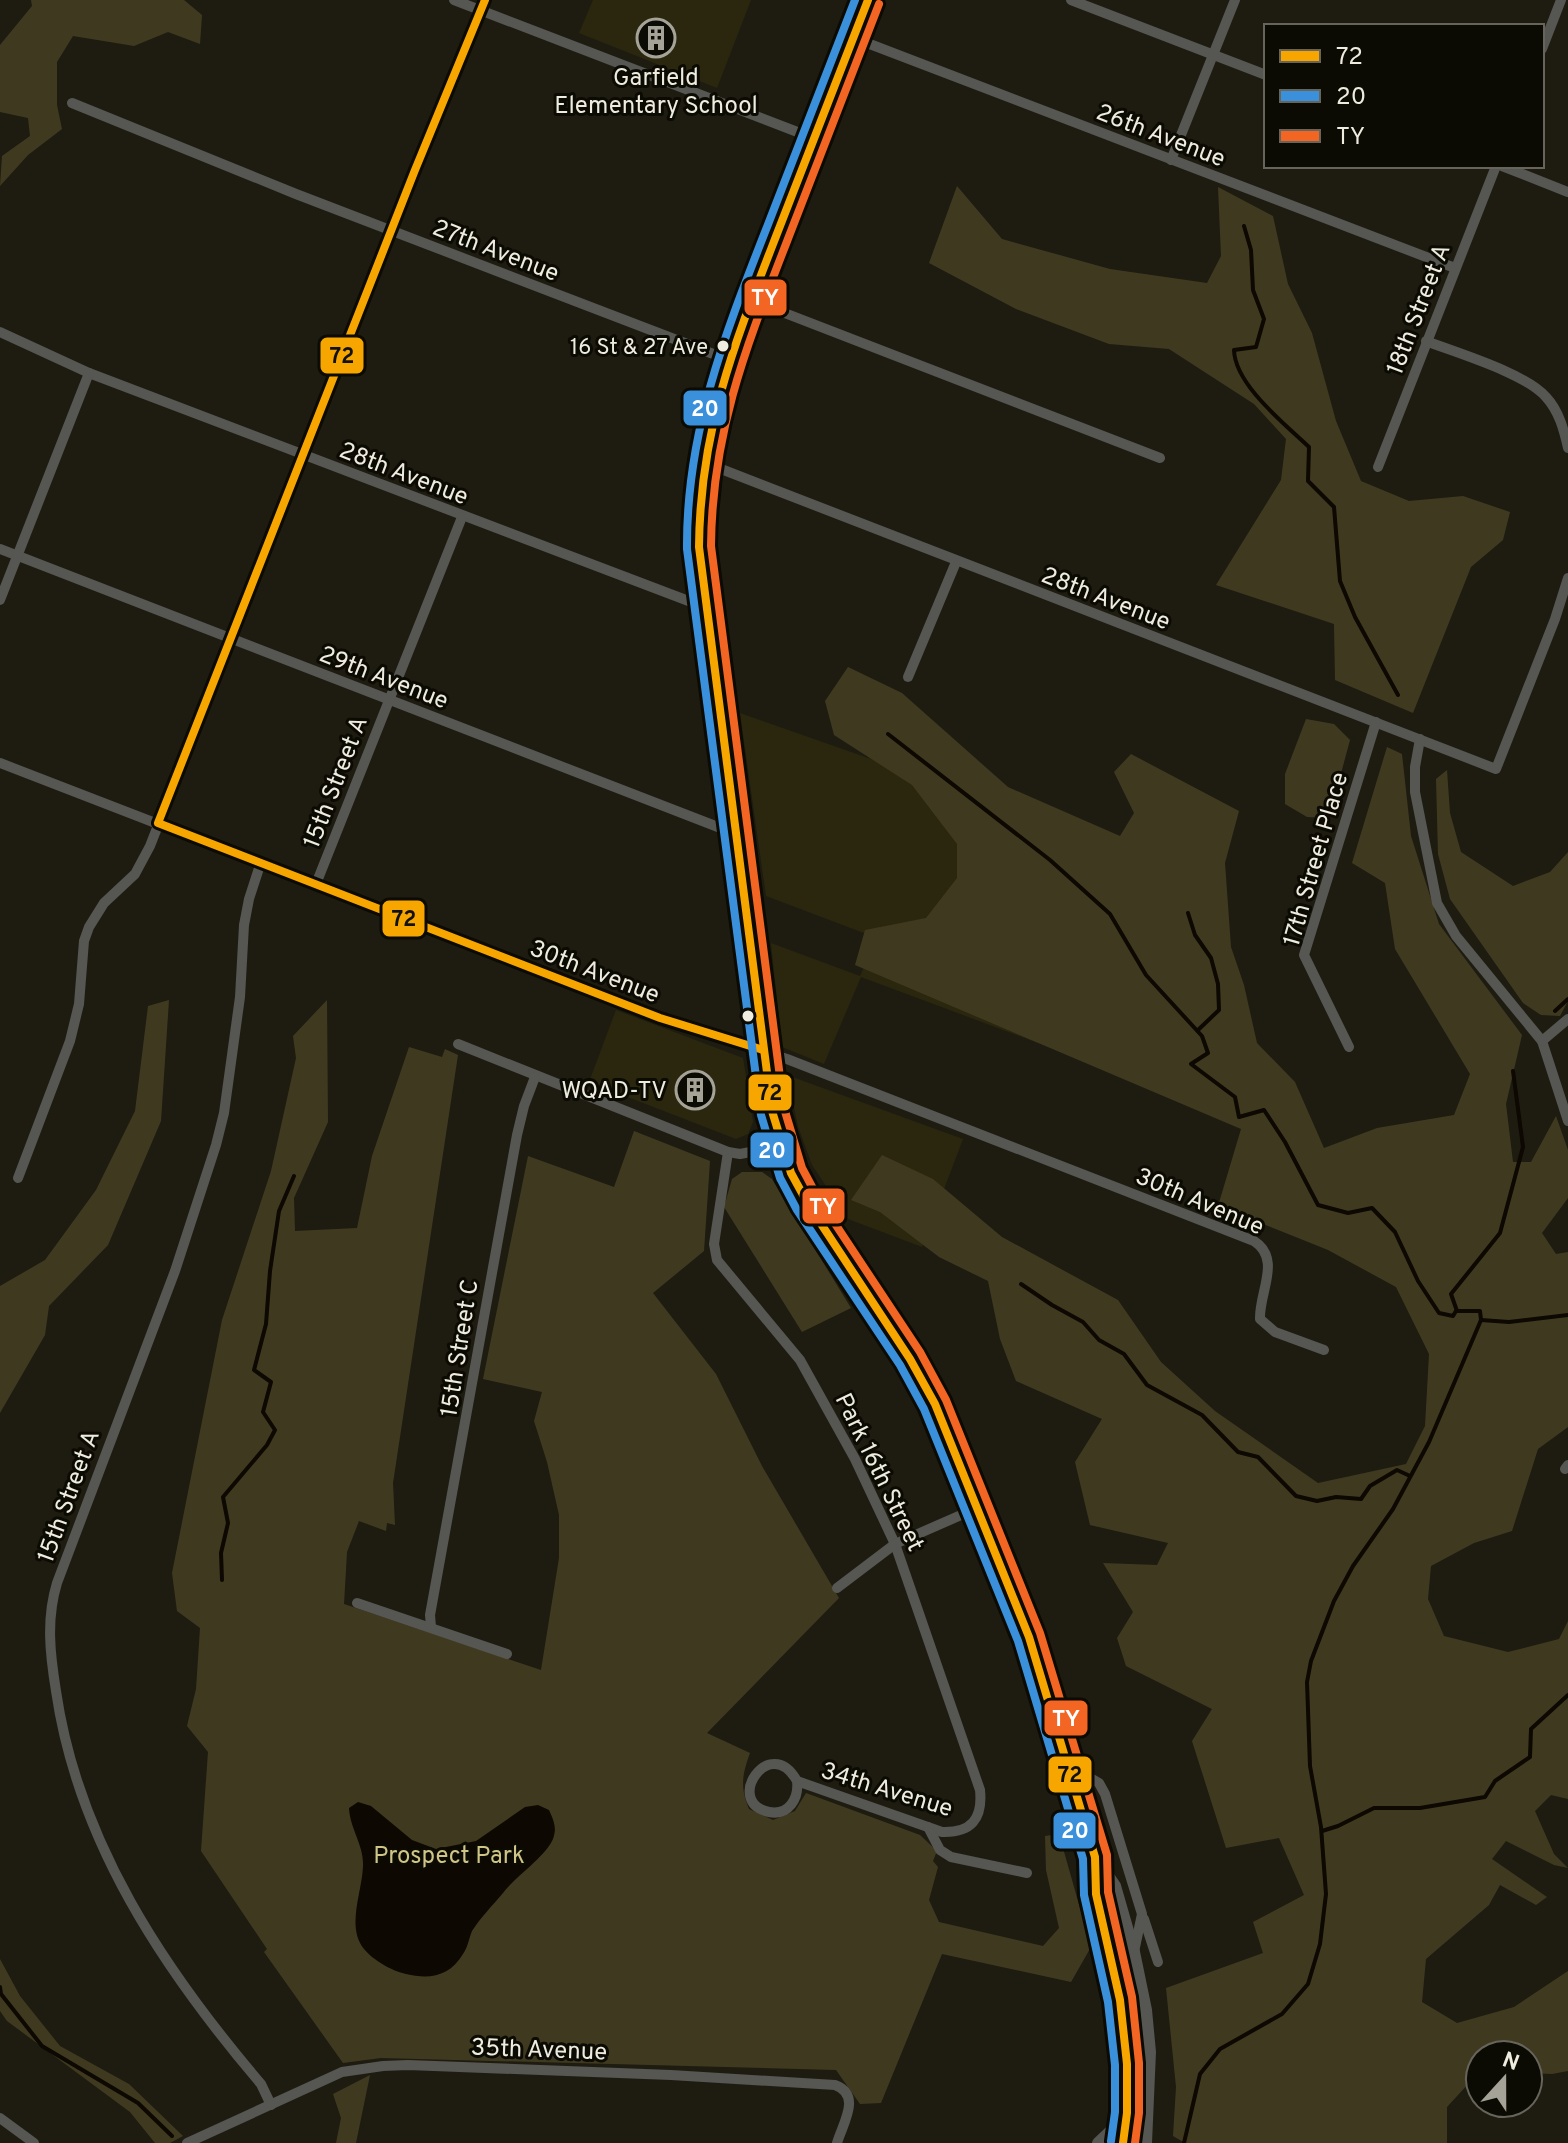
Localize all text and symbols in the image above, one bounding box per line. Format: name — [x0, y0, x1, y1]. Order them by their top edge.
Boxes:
building icon: Garfield Elementary School — [635, 17, 677, 59]
legend — [1264, 24, 1544, 168]
text: 72 — [1336, 43, 1363, 73]
place label: Garfield Elementary School — [554, 64, 758, 122]
text: 20 — [1336, 83, 1366, 113]
street label: 26th Avenue — [1091, 98, 1229, 175]
text: TY — [1336, 123, 1365, 153]
street label: 27th Avenue — [428, 214, 563, 290]
street label: 18th Street A — [1381, 240, 1459, 380]
line badge: TY — [743, 278, 788, 317]
text: TY — [751, 286, 779, 313]
place label: 16 St & 27 Ave — [570, 335, 708, 362]
line badge: 72 — [319, 336, 365, 375]
marker: 16 St & 27 Ave — [715, 338, 731, 354]
text: 72 — [330, 344, 354, 371]
line badge: 20 — [682, 389, 728, 427]
text: 20 — [691, 397, 719, 424]
street label: 28th Avenue — [334, 437, 472, 513]
street label: 28th Avenue — [1036, 562, 1174, 638]
street label: 29th Avenue — [314, 640, 452, 717]
street label: 15th Street A — [298, 713, 376, 853]
street label: 17th Street Place — [1278, 769, 1356, 950]
line badge: 72 — [381, 899, 426, 938]
text: 72 — [392, 907, 416, 934]
street label: 30th Avenue — [525, 934, 663, 1011]
unlabelled marker — [740, 1008, 756, 1024]
building icon: WQAD-TV — [674, 1069, 716, 1111]
line badge: 72 — [747, 1073, 793, 1112]
place label: WQAD-TV — [561, 1077, 667, 1107]
text: 72 — [758, 1081, 782, 1108]
line badge: 20 — [749, 1131, 795, 1169]
text: 20 — [758, 1139, 786, 1166]
street label: 30th Avenue — [1130, 1162, 1268, 1243]
line badge: TY — [801, 1187, 846, 1225]
text: TY — [809, 1195, 837, 1222]
street label: 15th Street C — [435, 1277, 487, 1419]
street label: Park 16th Street — [827, 1389, 929, 1557]
street label: 15th Street A — [32, 1426, 108, 1567]
line badge: TY — [1043, 1699, 1089, 1737]
text: TY — [1052, 1707, 1080, 1734]
line badge: 72 — [1047, 1755, 1093, 1794]
street label: 34th Avenue — [817, 1757, 956, 1825]
text: 72 — [1058, 1763, 1082, 1790]
line badge: 20 — [1052, 1811, 1097, 1850]
text: 20 — [1061, 1819, 1089, 1846]
park label: Prospect Park — [373, 1842, 525, 1872]
street label: 35th Avenue — [470, 2034, 608, 2068]
north arrow — [1464, 2039, 1544, 2119]
text: N — [1498, 2047, 1522, 2078]

